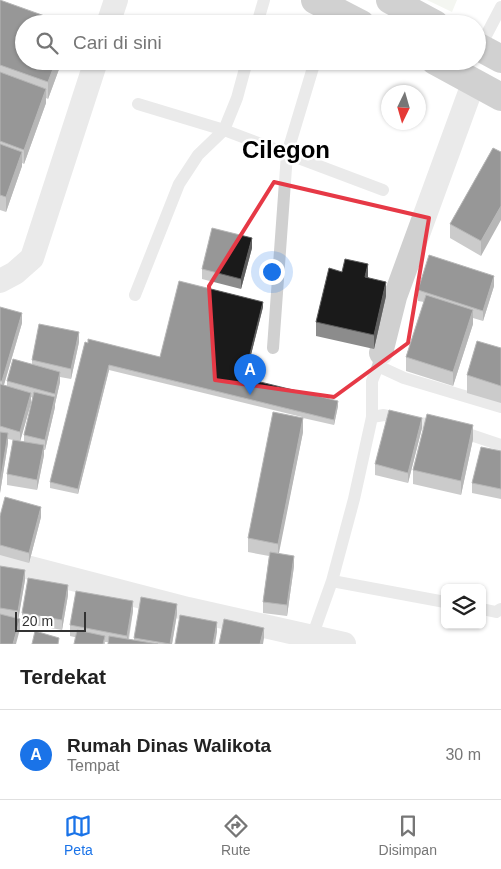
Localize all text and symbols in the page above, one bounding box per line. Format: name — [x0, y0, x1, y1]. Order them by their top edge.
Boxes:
search box — [15, 15, 486, 70]
icon: search — [33, 29, 61, 57]
text: Cari di sini — [73, 32, 162, 53]
north arrow — [381, 85, 426, 130]
district label: Cilegon — [242, 136, 330, 163]
your location — [259, 259, 285, 285]
pin: A — [234, 354, 266, 395]
map controls — [441, 584, 486, 629]
button: layers — [441, 584, 486, 629]
scale bar — [15, 609, 86, 632]
text: 20 m — [22, 613, 53, 629]
text: Terdekat — [20, 665, 106, 688]
text: Rumah Dinas Walikota — [67, 735, 271, 756]
text: A — [30, 746, 42, 763]
text: 30 m — [445, 746, 481, 763]
text: Tempat — [67, 757, 119, 774]
tab: Peta — [64, 812, 93, 858]
tab: Rute — [221, 812, 251, 858]
tab: Disimpan — [379, 812, 437, 858]

